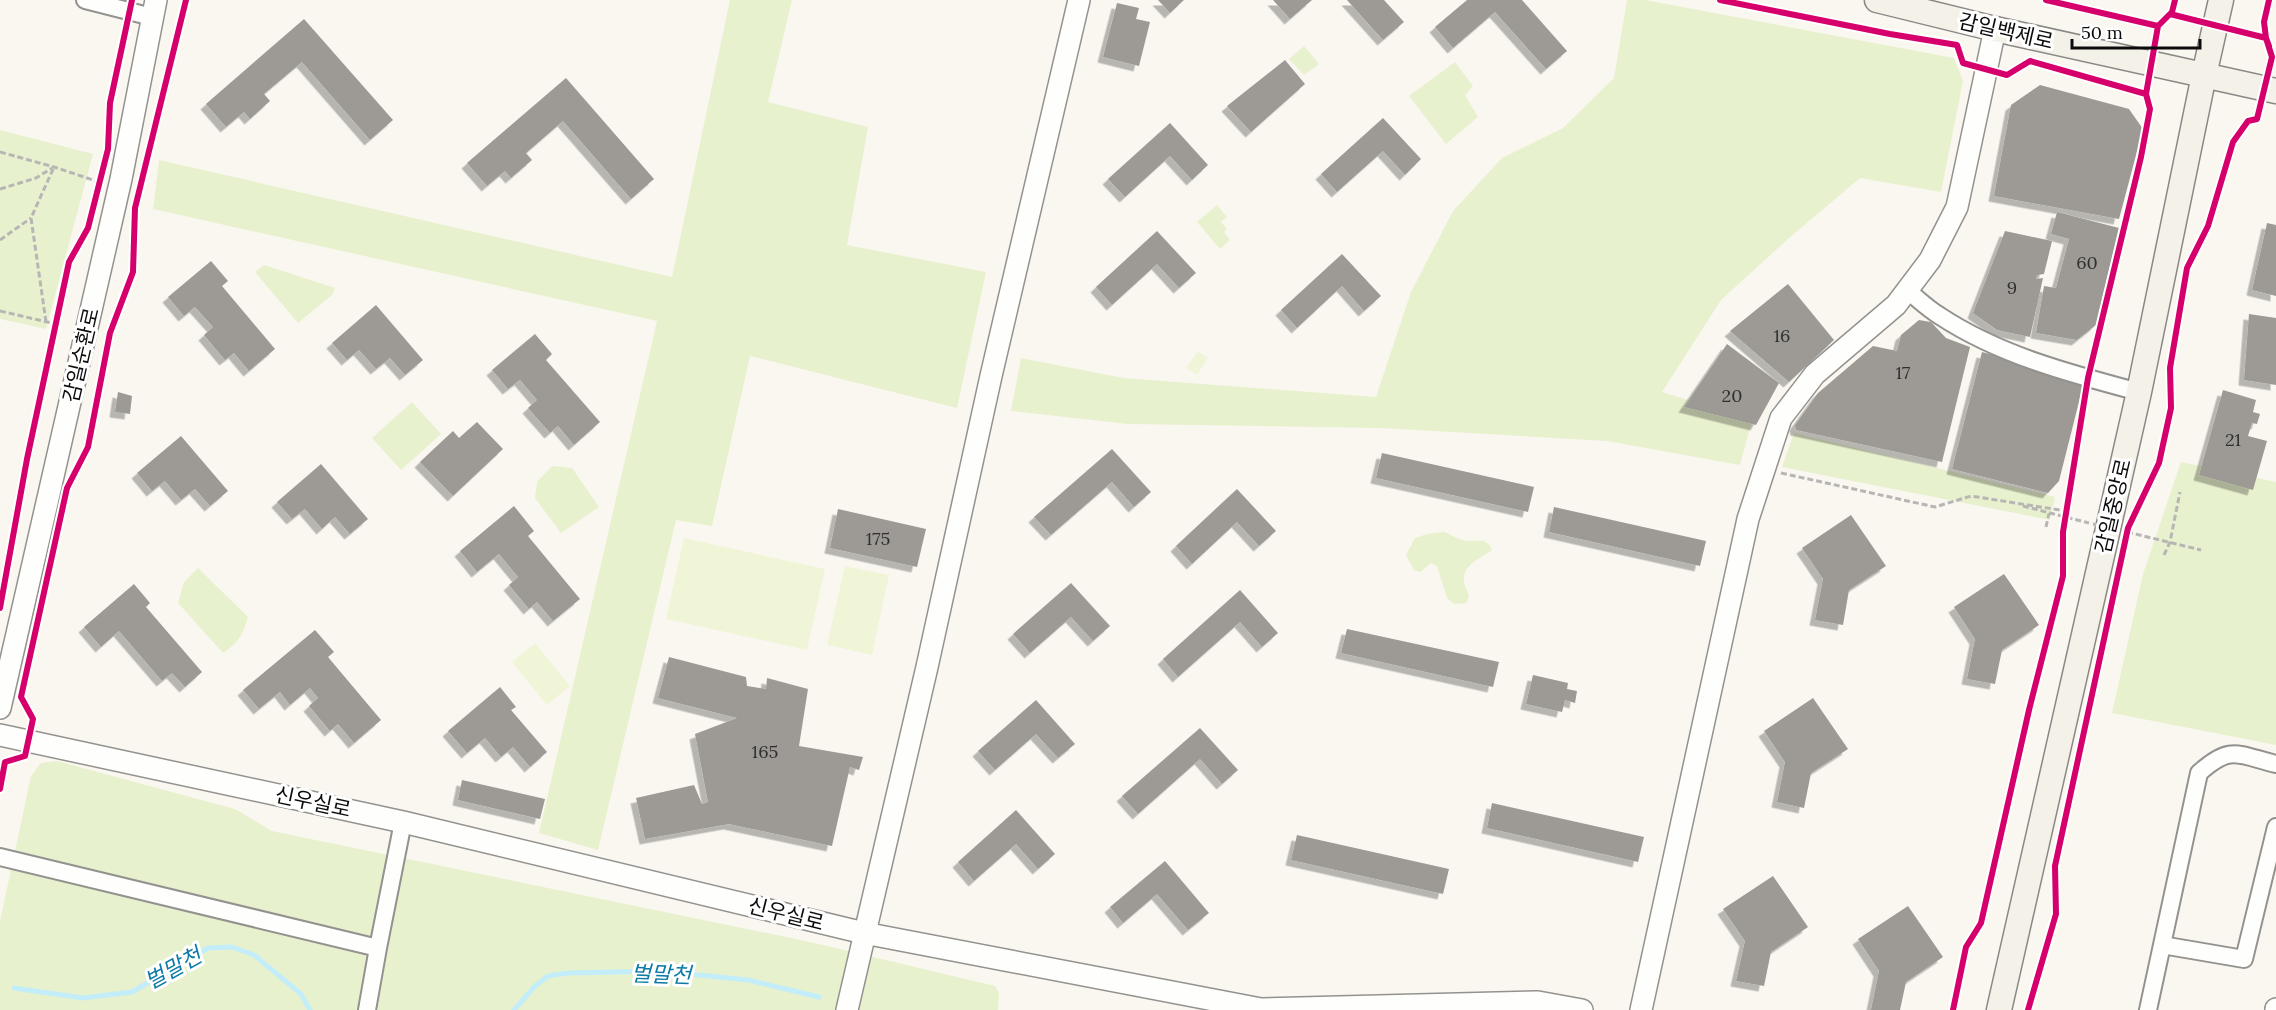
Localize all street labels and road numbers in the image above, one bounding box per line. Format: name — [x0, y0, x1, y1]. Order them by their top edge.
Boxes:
street label: 감일백제로 — [1956, 7, 2056, 55]
street label: 감일순환로 — [57, 305, 105, 405]
street label: 감일중앙로 — [2089, 456, 2137, 556]
street label: 신우실로 — [272, 781, 354, 823]
street label: 신우실로 — [745, 892, 827, 936]

